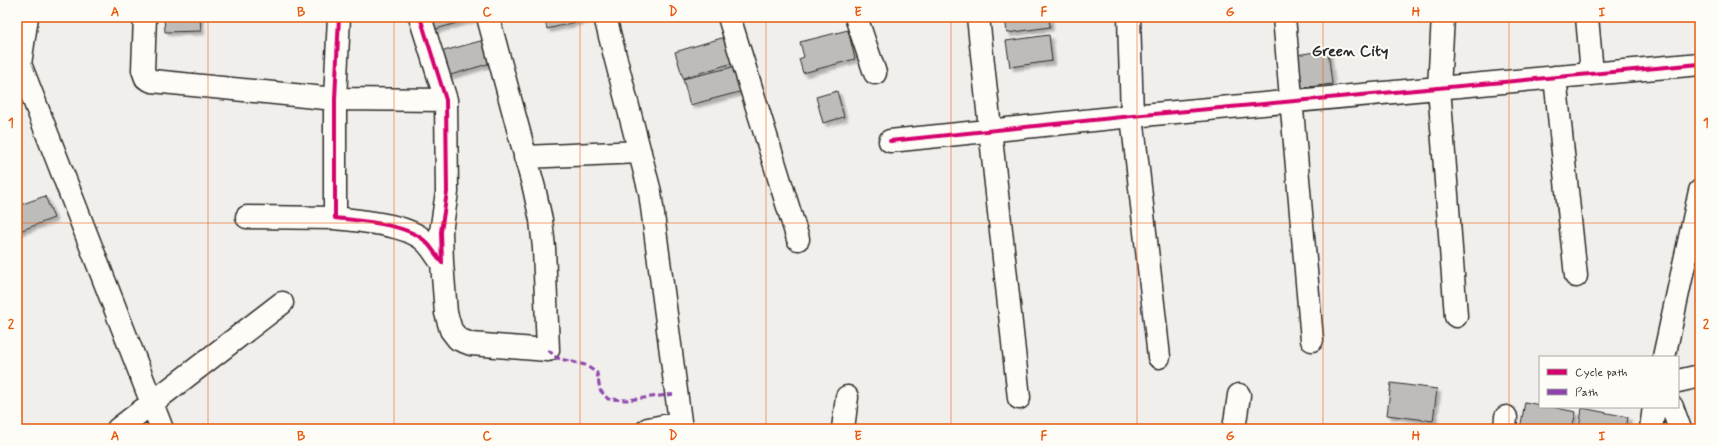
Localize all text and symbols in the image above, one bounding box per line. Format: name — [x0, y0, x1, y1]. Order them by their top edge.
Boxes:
text: A — [111, 4, 119, 21]
text: B — [297, 4, 306, 21]
text: C — [482, 4, 492, 21]
text: D — [669, 4, 678, 21]
text: E — [854, 4, 862, 21]
text: F — [1041, 4, 1048, 21]
text: G — [1226, 4, 1235, 21]
text: H — [1412, 4, 1421, 21]
text: I — [1599, 4, 1606, 21]
district label: Green City — [1312, 41, 1388, 62]
text: 1 — [8, 115, 14, 132]
text: 1 — [1703, 115, 1709, 132]
text: 2 — [8, 316, 15, 333]
text: 2 — [1703, 316, 1710, 333]
legend — [1539, 356, 1679, 408]
text: Cycle path — [1575, 365, 1627, 381]
text: Path — [1575, 385, 1598, 401]
text: A — [111, 428, 119, 445]
text: B — [297, 428, 306, 445]
text: C — [482, 428, 492, 445]
text: D — [669, 428, 678, 445]
text: E — [854, 428, 862, 445]
text: F — [1041, 428, 1048, 445]
text: G — [1226, 428, 1235, 445]
text: H — [1412, 428, 1421, 445]
text: I — [1599, 428, 1606, 445]

